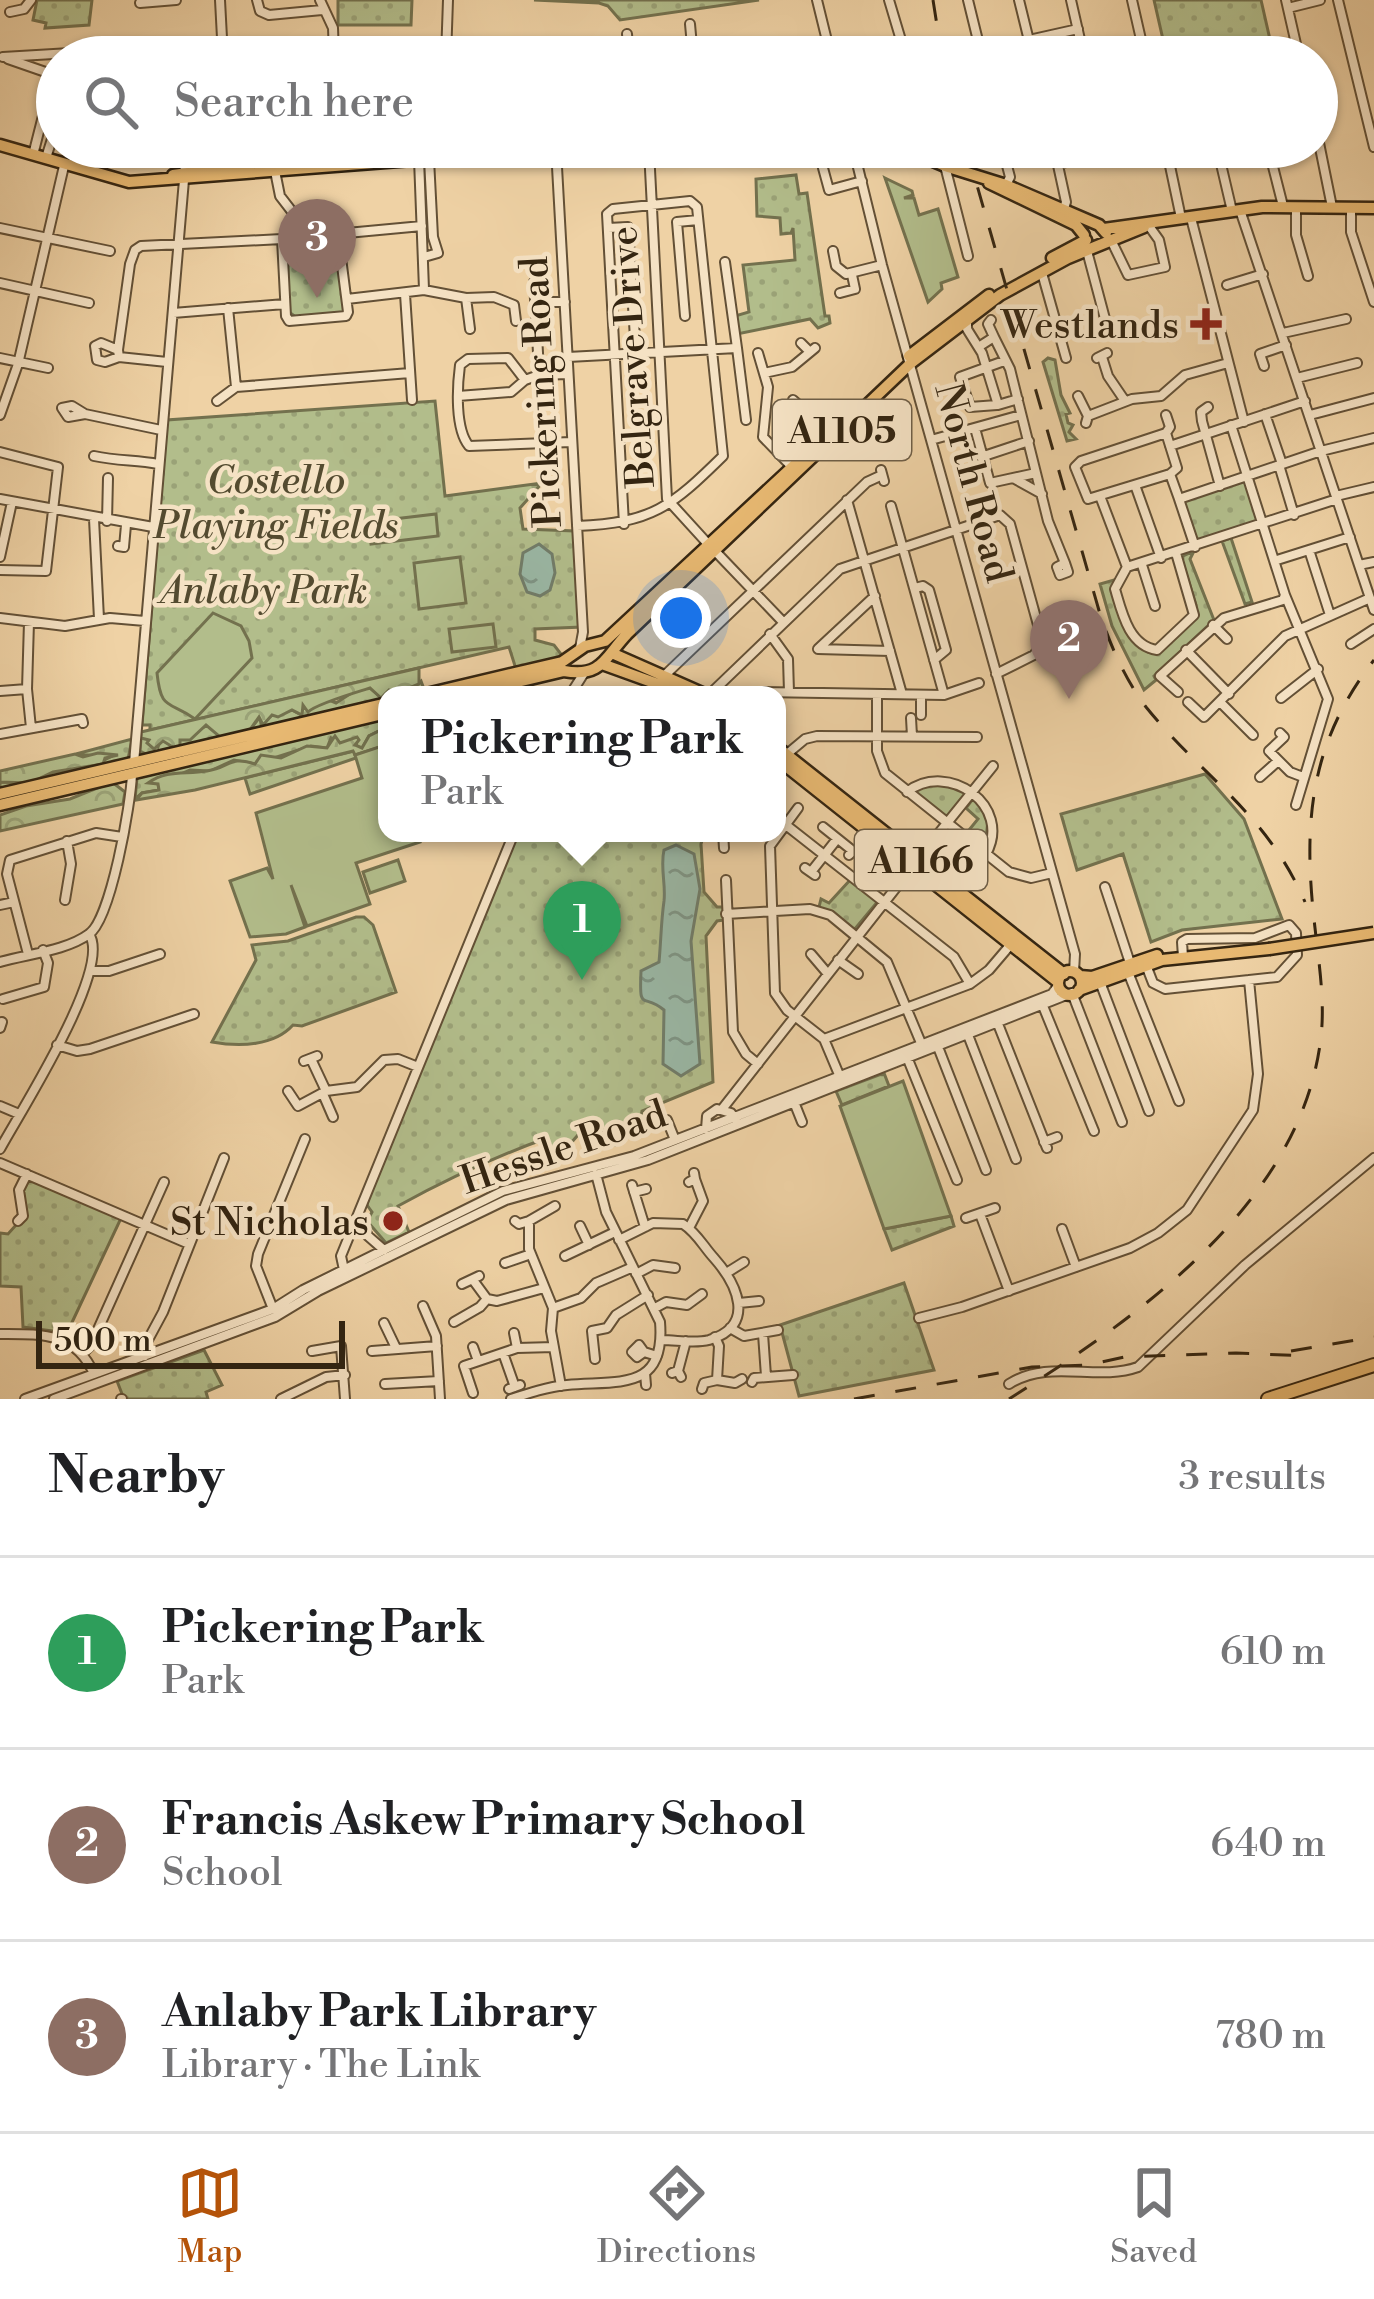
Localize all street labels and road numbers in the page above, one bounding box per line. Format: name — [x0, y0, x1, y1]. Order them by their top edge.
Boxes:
street label: Belgrave Drive — [600, 225, 667, 490]
street label: Pickering Road — [511, 255, 574, 529]
street label: North Road — [922, 378, 1023, 588]
road number: A1105 — [773, 400, 911, 460]
road number: A1166 — [855, 830, 987, 890]
street label: Hessle Road — [454, 1090, 673, 1206]

